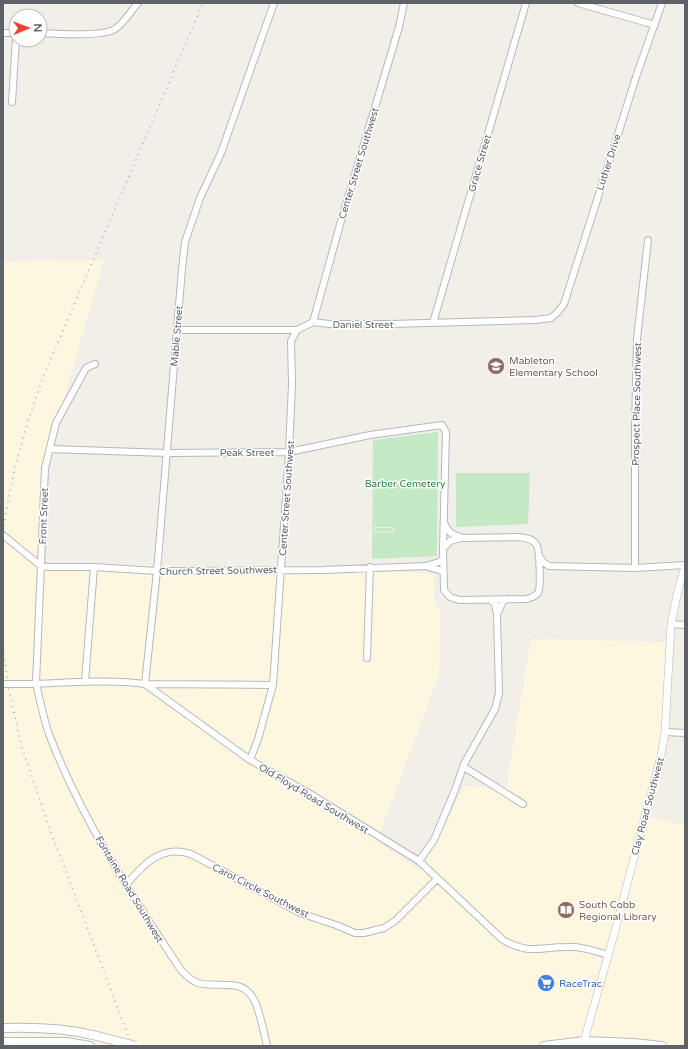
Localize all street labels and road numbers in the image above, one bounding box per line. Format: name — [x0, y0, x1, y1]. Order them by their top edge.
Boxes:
street label: Center Street Southwest — [336, 106, 382, 220]
street label: Luther Drive — [594, 132, 624, 192]
street label: Grace Street — [466, 133, 494, 193]
street label: Mable Street — [168, 305, 186, 367]
street label: Daniel Street — [333, 319, 394, 331]
street label: Prospect Place Southwest — [630, 342, 644, 466]
street label: Center Street Southwest — [277, 440, 297, 556]
street label: Peak Street — [220, 447, 274, 459]
street label: Front Street — [37, 487, 51, 545]
street label: Church Street Southwest — [159, 564, 277, 578]
street label: Clay Road Southwest — [629, 756, 667, 857]
street label: Old Floyd Road Southwest — [256, 761, 371, 837]
street label: Fontaine Road Southwest — [93, 834, 166, 945]
street label: Carol Circle Southwest — [210, 861, 311, 921]

